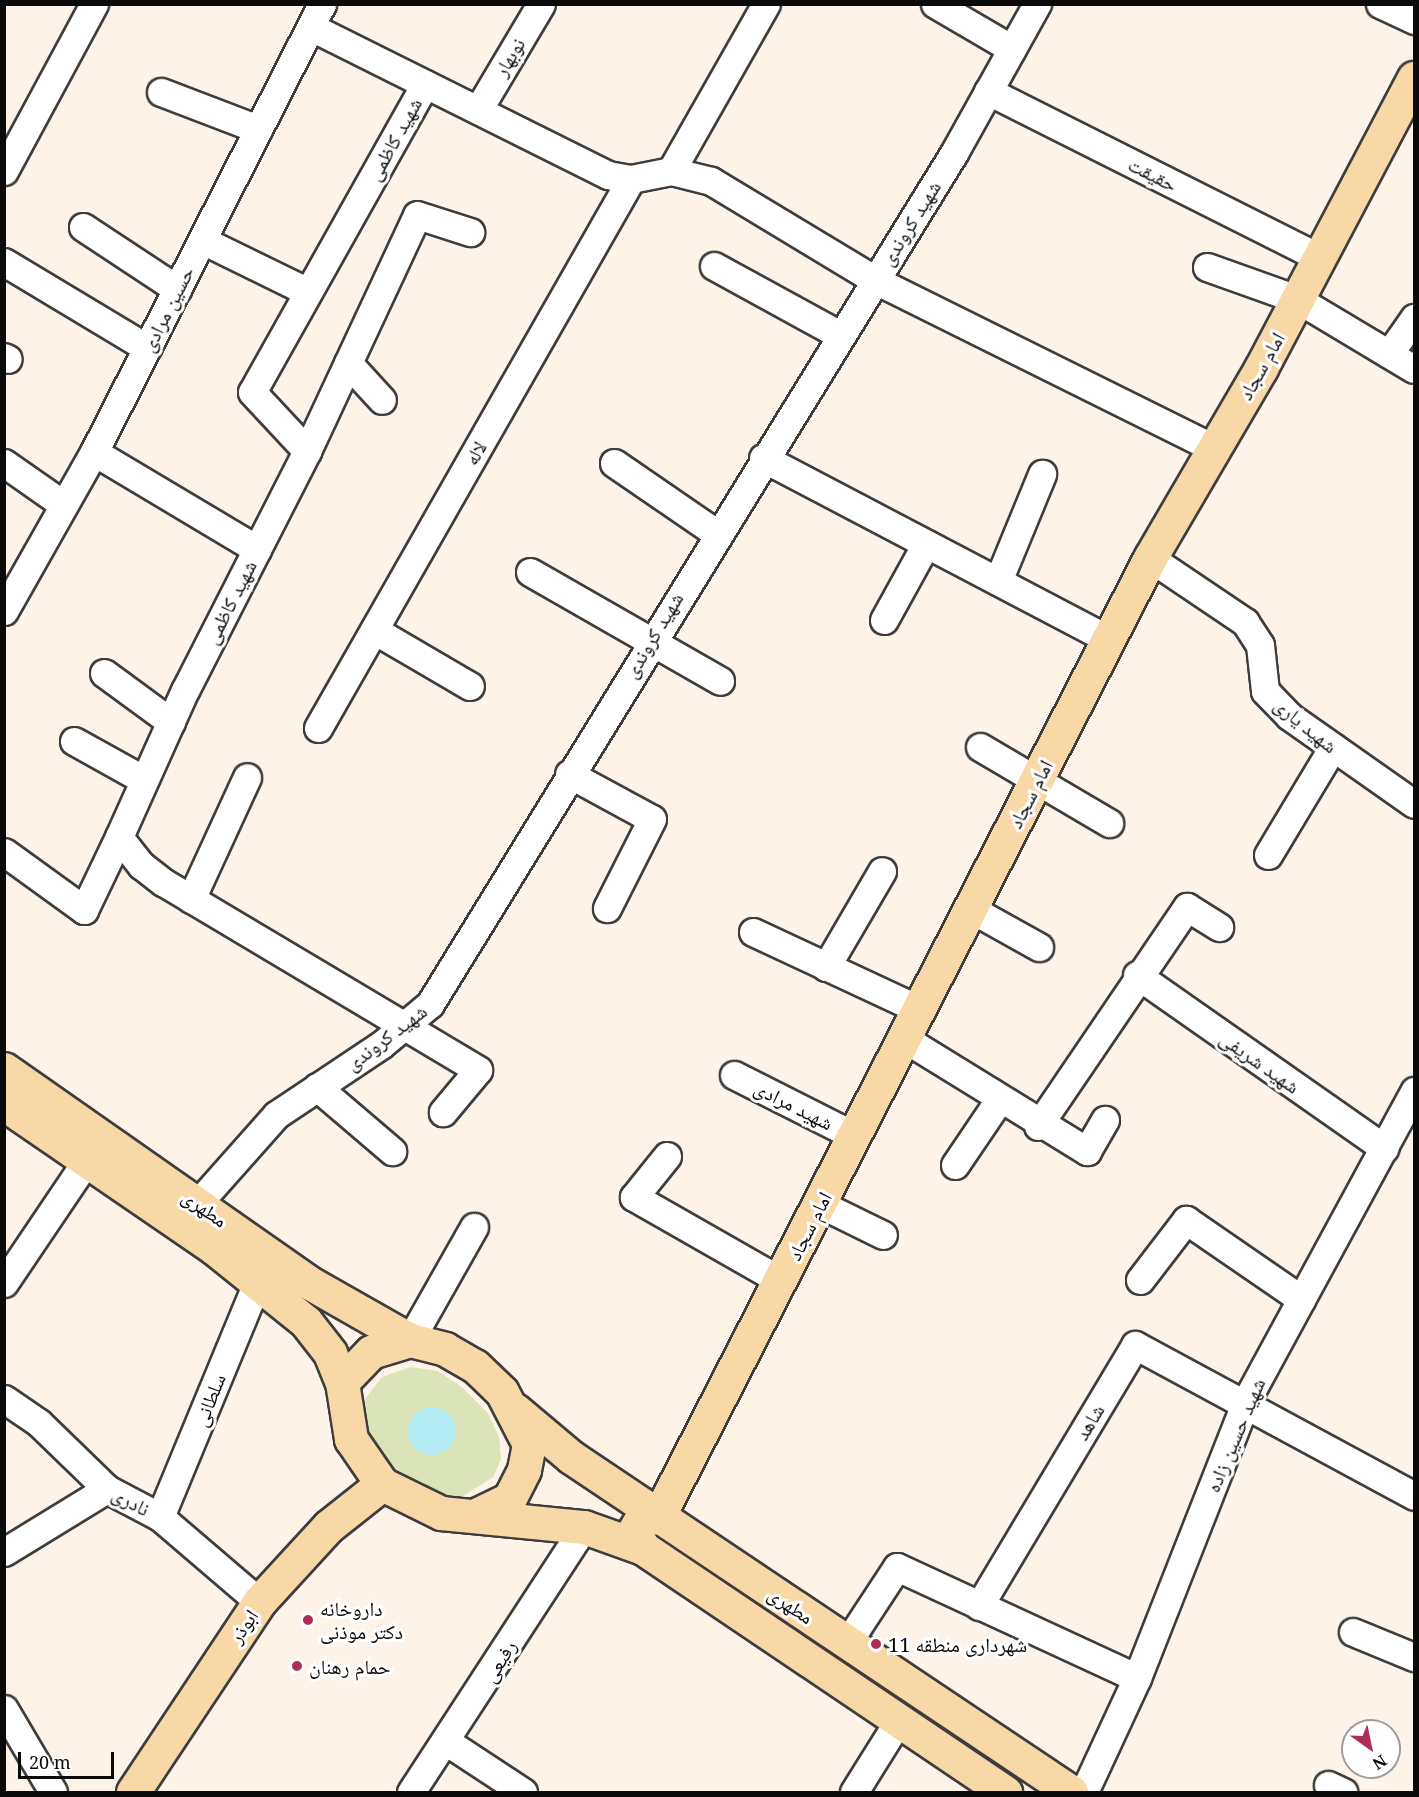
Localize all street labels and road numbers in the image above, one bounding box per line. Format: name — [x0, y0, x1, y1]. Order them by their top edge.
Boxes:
street label: نوبهار — [488, 33, 530, 81]
street label: شهید کاظمی — [361, 93, 427, 185]
street label: حقیقت — [1125, 152, 1181, 196]
street label: شهید کروندی — [874, 176, 946, 270]
street label: حسین مرادی — [135, 262, 199, 356]
street label: امام سجاد — [1233, 328, 1289, 404]
street label: لاله — [459, 437, 491, 469]
street label: شهید کاظمی — [199, 556, 261, 648]
street label: شهید کروندی — [618, 588, 688, 682]
street label: شهید یاری — [1269, 692, 1343, 758]
street label: امام سجاد — [1003, 756, 1057, 832]
street label: شهید کروندی — [341, 999, 431, 1075]
street label: شهید شریفی — [1215, 1026, 1305, 1098]
street label: شهید مرادی — [751, 1075, 837, 1135]
street label: مطهری — [178, 1184, 232, 1232]
street label: امام سجاد — [782, 1188, 836, 1264]
street label: سلطانی — [188, 1370, 230, 1430]
street label: شهید حسین زاده — [1200, 1374, 1270, 1496]
street label: شاهد — [1069, 1400, 1109, 1444]
street label: نادری — [108, 1481, 154, 1521]
street label: مطهری — [764, 1581, 818, 1629]
street label: ابوذر — [223, 1605, 263, 1647]
street label: رفیعی — [477, 1635, 521, 1687]

